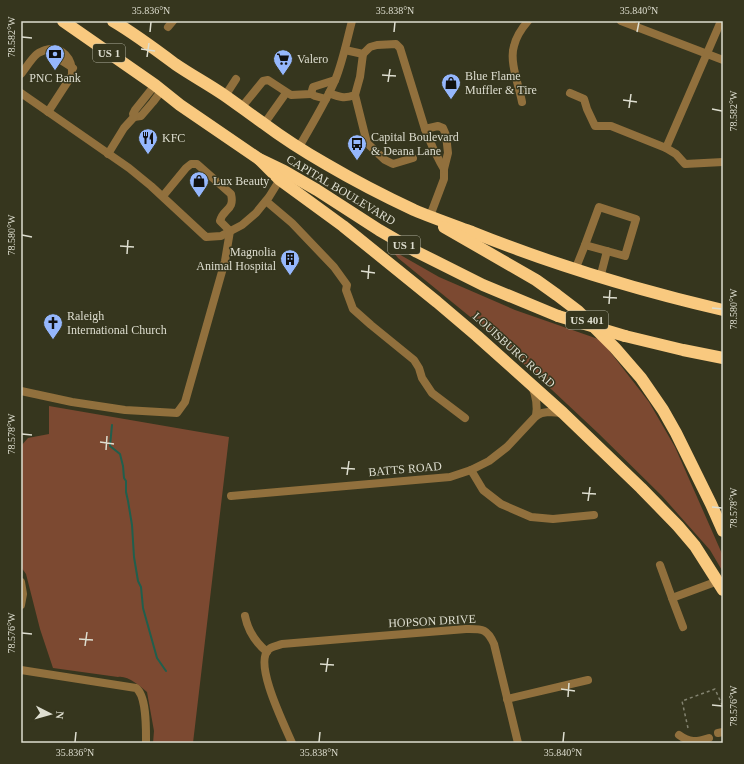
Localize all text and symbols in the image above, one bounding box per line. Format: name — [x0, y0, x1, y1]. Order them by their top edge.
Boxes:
text: 35.836°N — [132, 5, 170, 16]
text: 35.838°N — [376, 5, 414, 16]
text: 35.840°N — [620, 5, 658, 16]
text: 78.582°W — [6, 16, 17, 57]
bank icon: PNC Bank — [44, 43, 66, 71]
road number: US 1 — [93, 44, 125, 62]
supermarket icon: Valero — [272, 48, 294, 76]
place label: Valero — [297, 52, 328, 66]
place label: Blue Flame Muffler & Tire — [465, 69, 537, 97]
place label: PNC Bank — [29, 71, 81, 85]
shop icon: Blue Flame Muffler & Tire — [440, 72, 462, 100]
text: 78.582°W — [728, 90, 739, 131]
restaurant icon: KFC — [137, 127, 159, 155]
place label: Capital Boulevard & Deana Lane — [371, 130, 459, 158]
place label: KFC — [162, 131, 185, 145]
bus stop icon: Capital Boulevard & Deana Lane — [346, 133, 368, 161]
street label: CAPITAL BOULEVARD — [284, 152, 398, 228]
shop icon: Lux Beauty — [188, 170, 210, 198]
place label: Lux Beauty — [213, 174, 269, 188]
text: 78.580°W — [6, 214, 17, 255]
road number: US 1 — [388, 236, 420, 254]
place label: Magnolia Animal Hospital — [196, 245, 277, 273]
building icon: Magnolia Animal Hospital — [279, 248, 301, 276]
text: 78.580°W — [728, 288, 739, 329]
place label: Raleigh International Church — [67, 309, 167, 337]
street label: LOUISBURG ROAD — [470, 309, 558, 391]
road number: US 401 — [566, 311, 608, 329]
church icon: Raleigh International Church — [42, 312, 64, 340]
text: 78.578°W — [6, 413, 17, 454]
street label: BATTS ROAD — [368, 459, 443, 479]
text: 78.578°W — [728, 487, 739, 528]
text: 78.576°W — [6, 612, 17, 653]
street label: HOPSON DRIVE — [388, 612, 476, 630]
text: 78.576°W — [728, 685, 739, 726]
north arrow — [30, 694, 70, 734]
text: N — [54, 710, 66, 720]
text: 35.836°N — [56, 747, 94, 758]
text: 35.838°N — [300, 747, 338, 758]
text: 35.840°N — [544, 747, 582, 758]

